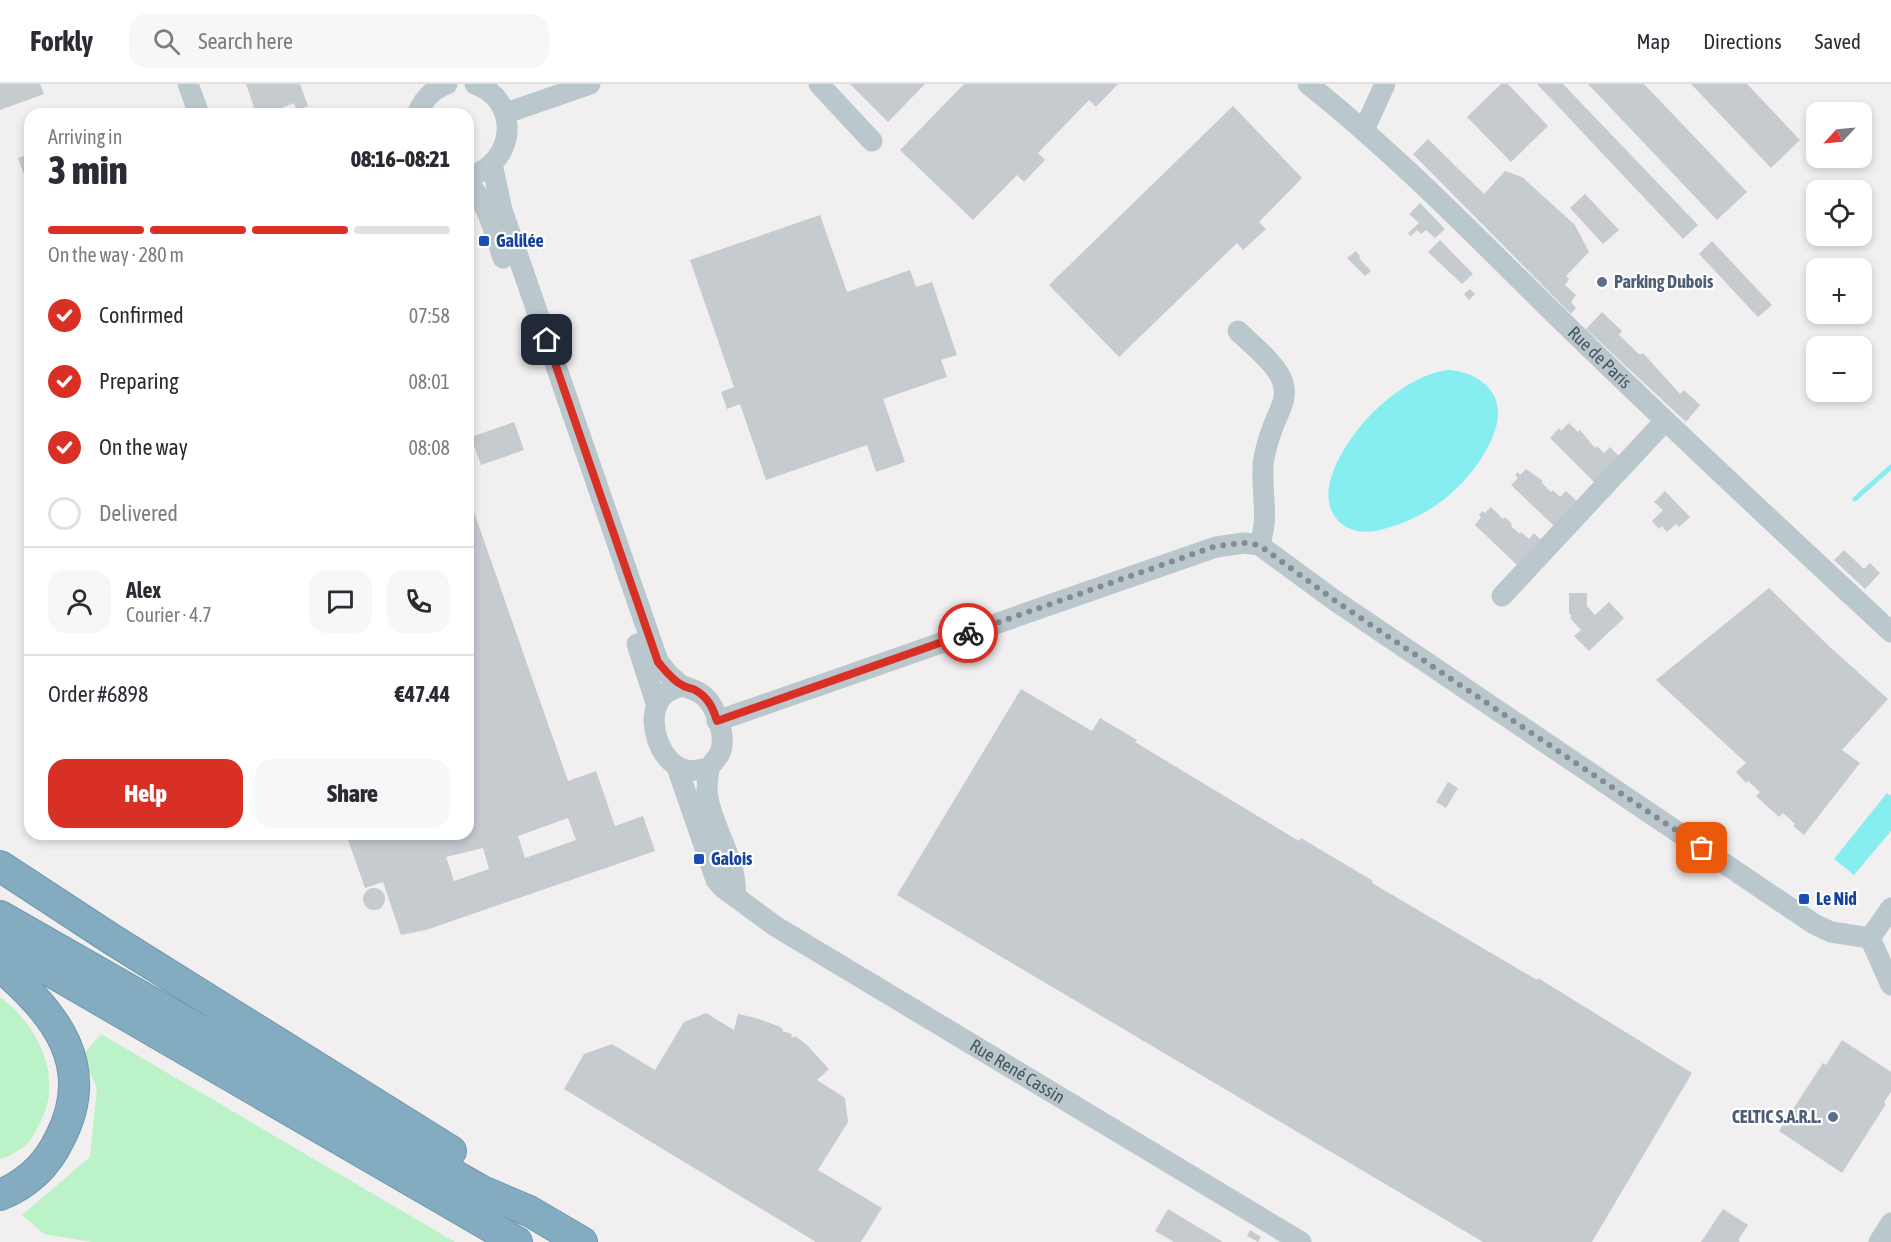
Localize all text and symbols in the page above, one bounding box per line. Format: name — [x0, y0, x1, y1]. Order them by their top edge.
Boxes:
search box — [129, 14, 549, 68]
text: Forkly — [30, 25, 93, 57]
icon: search — [150, 25, 183, 58]
text: Search here — [198, 28, 293, 54]
text: Map — [1636, 29, 1670, 53]
text: Directions — [1703, 29, 1782, 53]
text: Saved — [1815, 29, 1861, 53]
north arrow — [1806, 102, 1872, 168]
map controls — [1806, 102, 1872, 402]
text: Arriving in — [48, 125, 122, 148]
text: 08:16–08:21 — [351, 146, 450, 172]
text: 3 min — [48, 148, 128, 192]
button: locate — [1806, 180, 1872, 246]
place label: Galilée — [496, 230, 544, 251]
marker: Galilée — [477, 234, 491, 248]
text: On the way · 280 m — [48, 243, 184, 266]
button: + — [1806, 258, 1872, 324]
place label: Parking Dubois — [1614, 271, 1714, 292]
marker: Parking Dubois — [1595, 275, 1609, 289]
icon: check — [48, 299, 81, 332]
text: Confirmed — [99, 302, 184, 328]
text: 07:58 — [409, 304, 450, 327]
pin — [521, 314, 572, 365]
street label: Rue de Paris — [1564, 322, 1636, 393]
icon: home — [530, 323, 563, 356]
button: − — [1806, 336, 1872, 402]
icon: check — [48, 365, 81, 398]
text: Preparing — [99, 368, 179, 394]
text: 08:01 — [408, 370, 450, 393]
icon: check — [48, 431, 81, 464]
text: On the way — [99, 434, 188, 460]
text: 08:08 — [408, 436, 450, 459]
text: Delivered — [99, 500, 178, 526]
button: person — [48, 570, 111, 633]
button: chat — [309, 570, 372, 633]
button: phone — [387, 570, 450, 633]
text: Alex — [126, 577, 161, 603]
text: Courier · 4.7 — [126, 603, 212, 626]
courier — [938, 603, 998, 663]
icon: bike — [952, 617, 985, 650]
text: Order #6898 — [48, 681, 148, 707]
text: €47.44 — [395, 681, 450, 707]
button: Help — [48, 759, 243, 828]
button: Share — [255, 759, 450, 828]
pin — [1676, 822, 1727, 873]
icon: bag — [1685, 831, 1718, 864]
place label: Galois — [711, 848, 753, 869]
marker: Galois — [692, 852, 706, 866]
place label: Le Nid — [1816, 888, 1857, 909]
marker: Le Nid — [1797, 892, 1811, 906]
street label: Rue René Cassin — [966, 1034, 1069, 1108]
place label: CELTIC S.A.R.L. — [1732, 1106, 1821, 1127]
marker: CELTIC S.A.R.L. — [1826, 1110, 1840, 1124]

